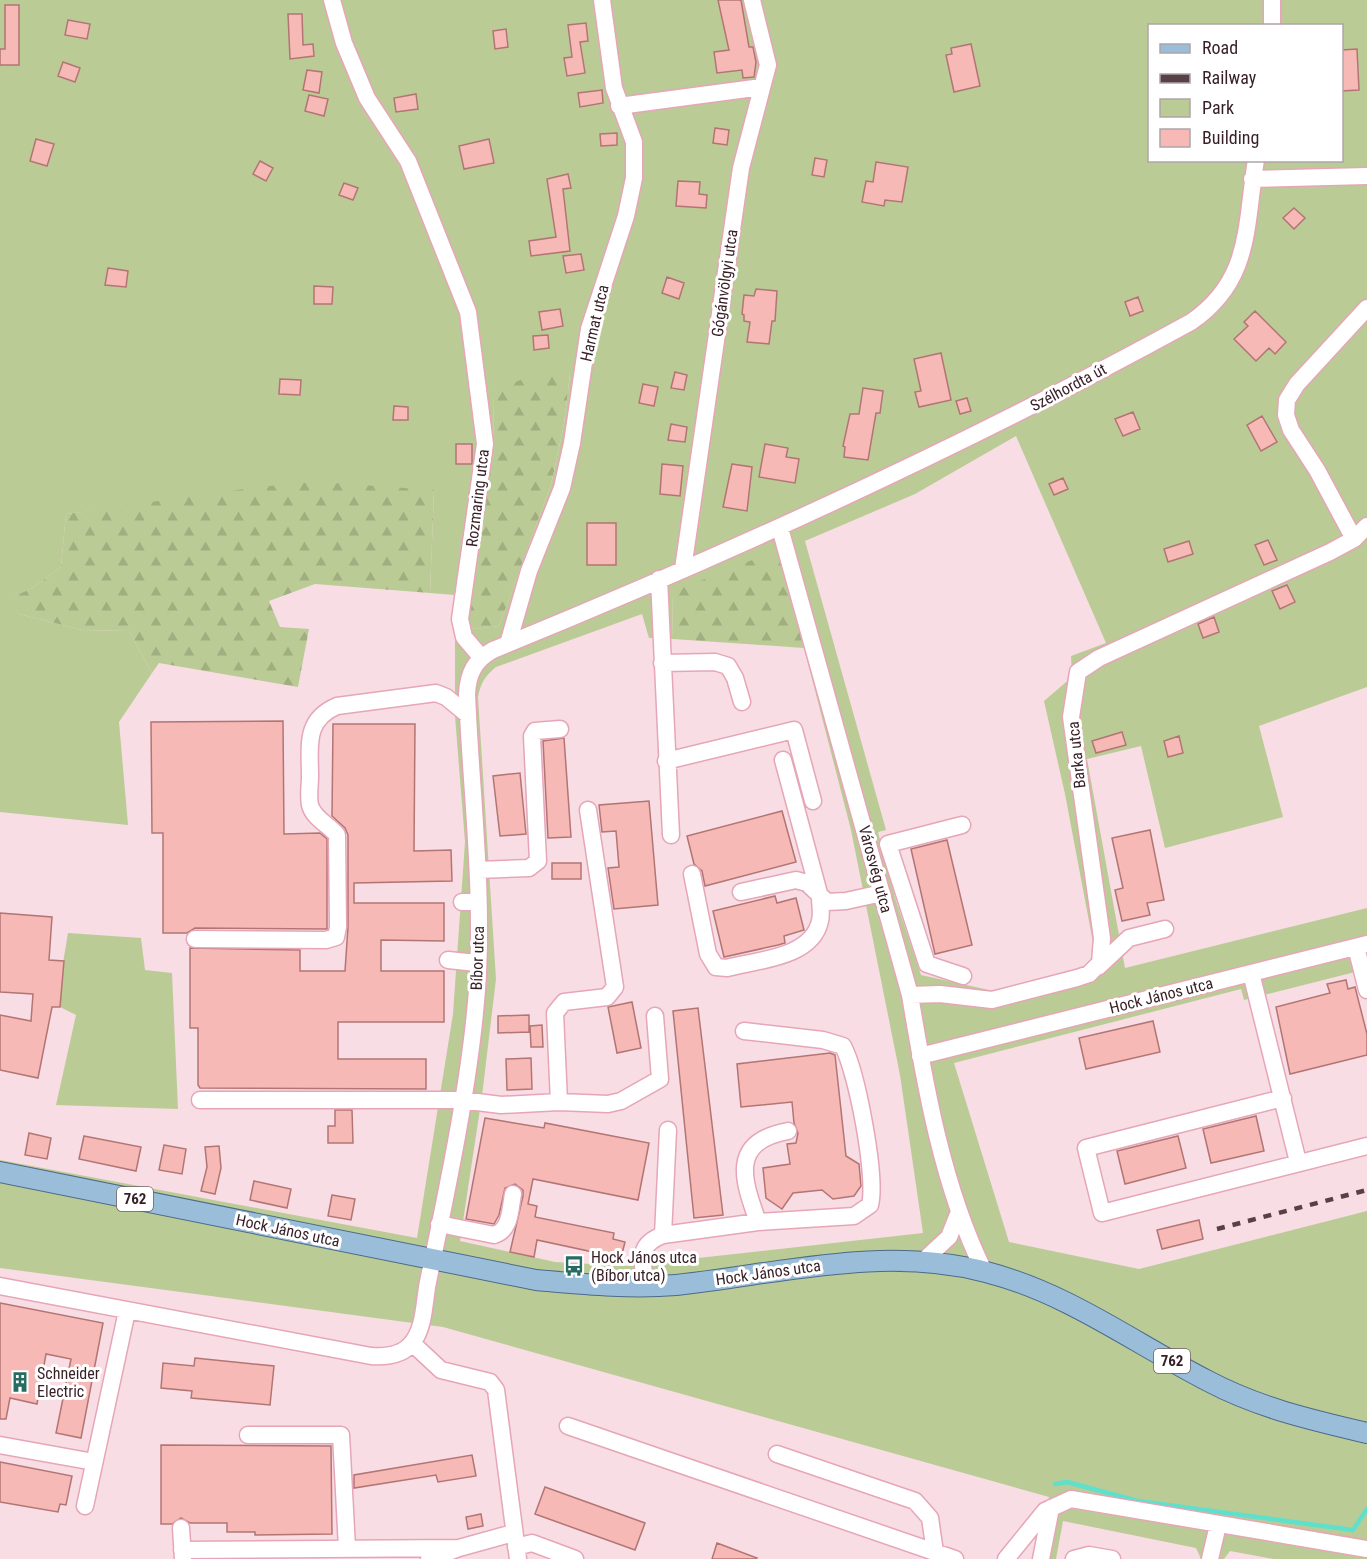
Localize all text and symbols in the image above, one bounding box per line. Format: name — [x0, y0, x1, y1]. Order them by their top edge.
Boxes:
legend — [1148, 24, 1343, 162]
text: Road — [1202, 37, 1238, 58]
text: Railway — [1202, 67, 1257, 88]
text: Park — [1202, 97, 1234, 118]
text: Building — [1202, 127, 1259, 148]
street label: Gógánvölgyi utca — [708, 228, 741, 338]
street label: Harmat utca — [576, 283, 613, 363]
street label: Szélhordta út — [1027, 359, 1110, 415]
street label: Rozmaring utca — [462, 448, 493, 548]
street label: Barka utca — [1064, 720, 1089, 789]
street label: Városvég utca — [855, 823, 896, 915]
street label: Bíbor utca — [467, 925, 488, 991]
street label: Hock János utca — [1107, 973, 1215, 1018]
road number: 762 — [117, 1187, 153, 1211]
street label: Hock János utca — [234, 1210, 342, 1251]
place label: Hock János utca (Bíbor utca) — [591, 1248, 697, 1285]
bus stop icon: Hock János utca (Bíbor utca) — [562, 1254, 586, 1278]
street label: Hock János utca — [714, 1256, 822, 1289]
road number: 762 — [1154, 1349, 1190, 1373]
place label: Schneider Electric — [37, 1364, 100, 1401]
building icon: Schneider Electric — [8, 1370, 32, 1394]

